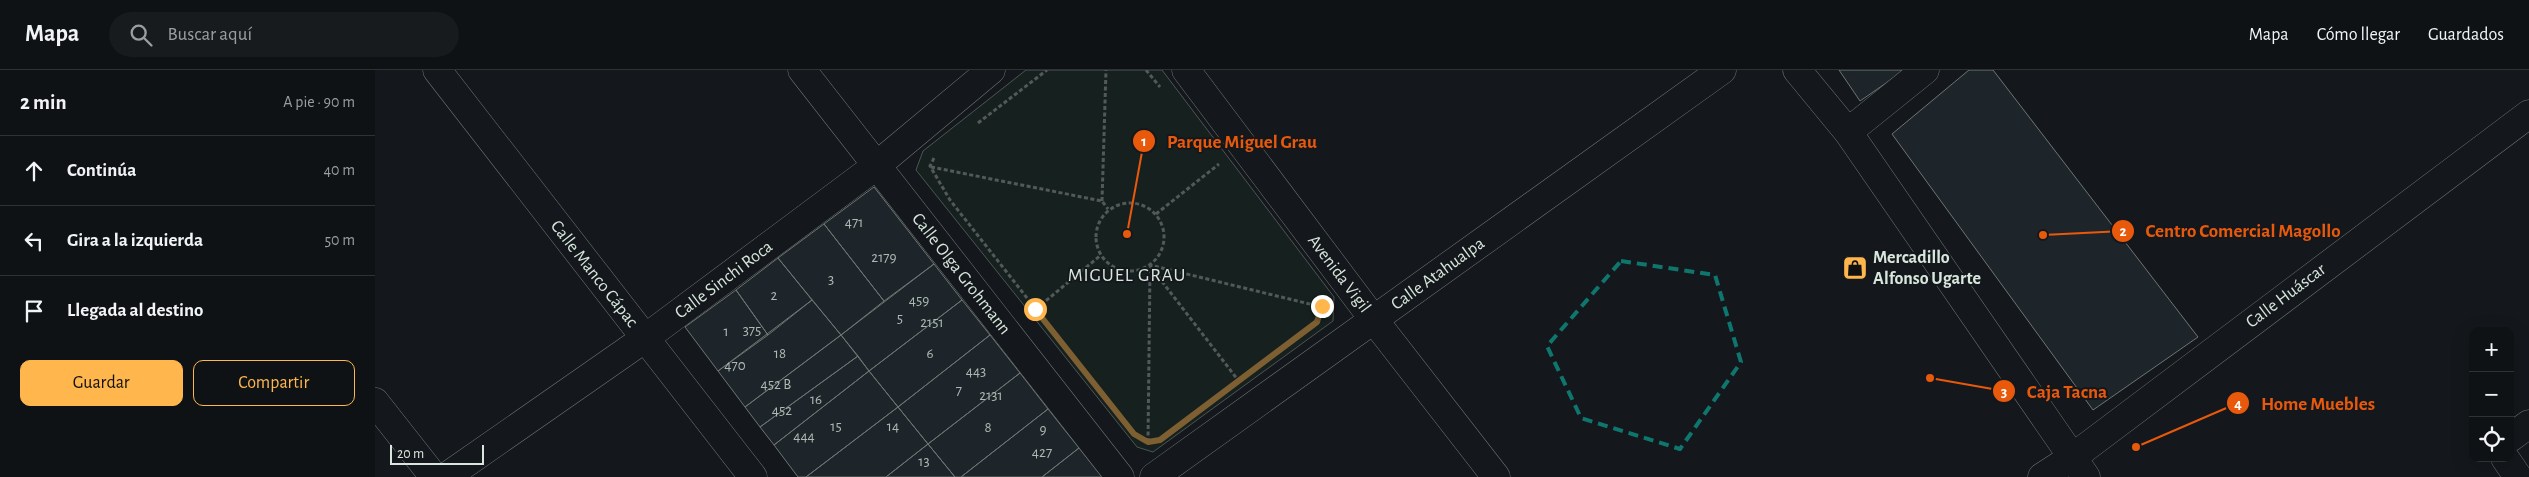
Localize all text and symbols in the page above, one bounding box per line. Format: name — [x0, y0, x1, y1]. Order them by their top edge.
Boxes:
search box — [109, 12, 459, 57]
icon: search — [127, 21, 155, 49]
text: Mapa — [25, 22, 79, 46]
text: Buscar aquí — [167, 25, 252, 44]
text: Mapa — [2249, 26, 2289, 44]
text: Cómo llegar — [2317, 26, 2400, 44]
text: Guardados — [2428, 26, 2504, 44]
text: 2 min — [20, 92, 67, 113]
text: A pie · 90 m — [283, 94, 355, 110]
callout: Parque Miguel Grau — [1132, 124, 1327, 158]
text: Parque Miguel Grau — [1167, 133, 1317, 152]
text: 1 — [1141, 134, 1147, 149]
icon: ahead — [20, 157, 48, 185]
text: Continúa — [67, 161, 136, 180]
text: 40 m — [323, 162, 355, 178]
street label: Calle Olga Grohmann — [908, 210, 1014, 338]
callout: Centro Comercial Magollo — [2110, 214, 2350, 248]
house number: 471 — [845, 215, 863, 230]
street label: Calle Manco Cápac — [547, 217, 641, 331]
text: Centro Comercial Magollo — [2145, 222, 2341, 241]
text: 2 — [2119, 224, 2127, 239]
icon: left — [20, 227, 48, 255]
text: Gira a la izquierda — [67, 231, 203, 250]
text: 50 m — [324, 232, 355, 248]
street label: Avenida Vigil — [1304, 232, 1374, 316]
street label: Calle Atahualpa — [1388, 234, 1488, 314]
street label: Calle Sinchi Roca — [672, 238, 776, 322]
place label: Mercadillo Alfonso Ugarte — [1873, 249, 1981, 288]
house number: 2179 — [871, 250, 897, 265]
shop icon: Mercadillo Alfonso Ugarte — [1842, 255, 1868, 281]
street label: Calle Huáscar — [2243, 260, 2329, 332]
district label: MIGUEL GRAU — [1068, 266, 1186, 285]
house number: 3 — [828, 272, 834, 287]
house number: 2 — [771, 288, 778, 303]
house number: 459 — [909, 293, 929, 308]
route end — [1311, 295, 1334, 318]
icon: arrive — [20, 297, 48, 325]
route start — [1024, 298, 1047, 321]
text: Llegada al destino — [67, 301, 204, 320]
house number: 5 — [897, 311, 903, 326]
house number: 2151 — [920, 315, 944, 330]
house number: 375 — [743, 323, 761, 338]
house number: 1 — [723, 324, 729, 339]
map controls — [2469, 327, 2514, 462]
button: + — [2469, 327, 2514, 372]
house number: 18 — [774, 346, 786, 361]
house number: 6 — [926, 346, 934, 361]
house number: 470 — [724, 358, 746, 373]
button: Guardar — [20, 360, 183, 406]
button: Compartir — [193, 360, 355, 406]
house number: 443 — [966, 364, 986, 379]
button: − — [2469, 372, 2514, 417]
callout: Caja Tacna — [1991, 374, 2117, 408]
house number: 452 B — [761, 377, 791, 392]
house number: 7 — [956, 383, 962, 398]
text: Caja Tacna — [2027, 383, 2107, 402]
text: 3 — [2001, 385, 2007, 400]
callout: Home Muebles — [2226, 386, 2385, 420]
house number: 2131 — [979, 388, 1003, 403]
house number: 16 — [810, 392, 822, 407]
text: Home Muebles — [2261, 395, 2375, 414]
text: 4 — [2234, 397, 2242, 412]
house number: 452 — [772, 403, 792, 418]
button: locate — [2469, 417, 2514, 462]
house number: 15 — [830, 419, 842, 434]
house number: 14 — [887, 419, 899, 434]
house number: 8 — [984, 420, 992, 435]
house number: 9 — [1039, 422, 1047, 437]
house number: 444 — [793, 429, 815, 444]
scale bar — [390, 442, 484, 465]
house number: 427 — [1032, 445, 1052, 460]
text: 20 m — [397, 447, 424, 461]
house number: 13 — [918, 454, 930, 469]

